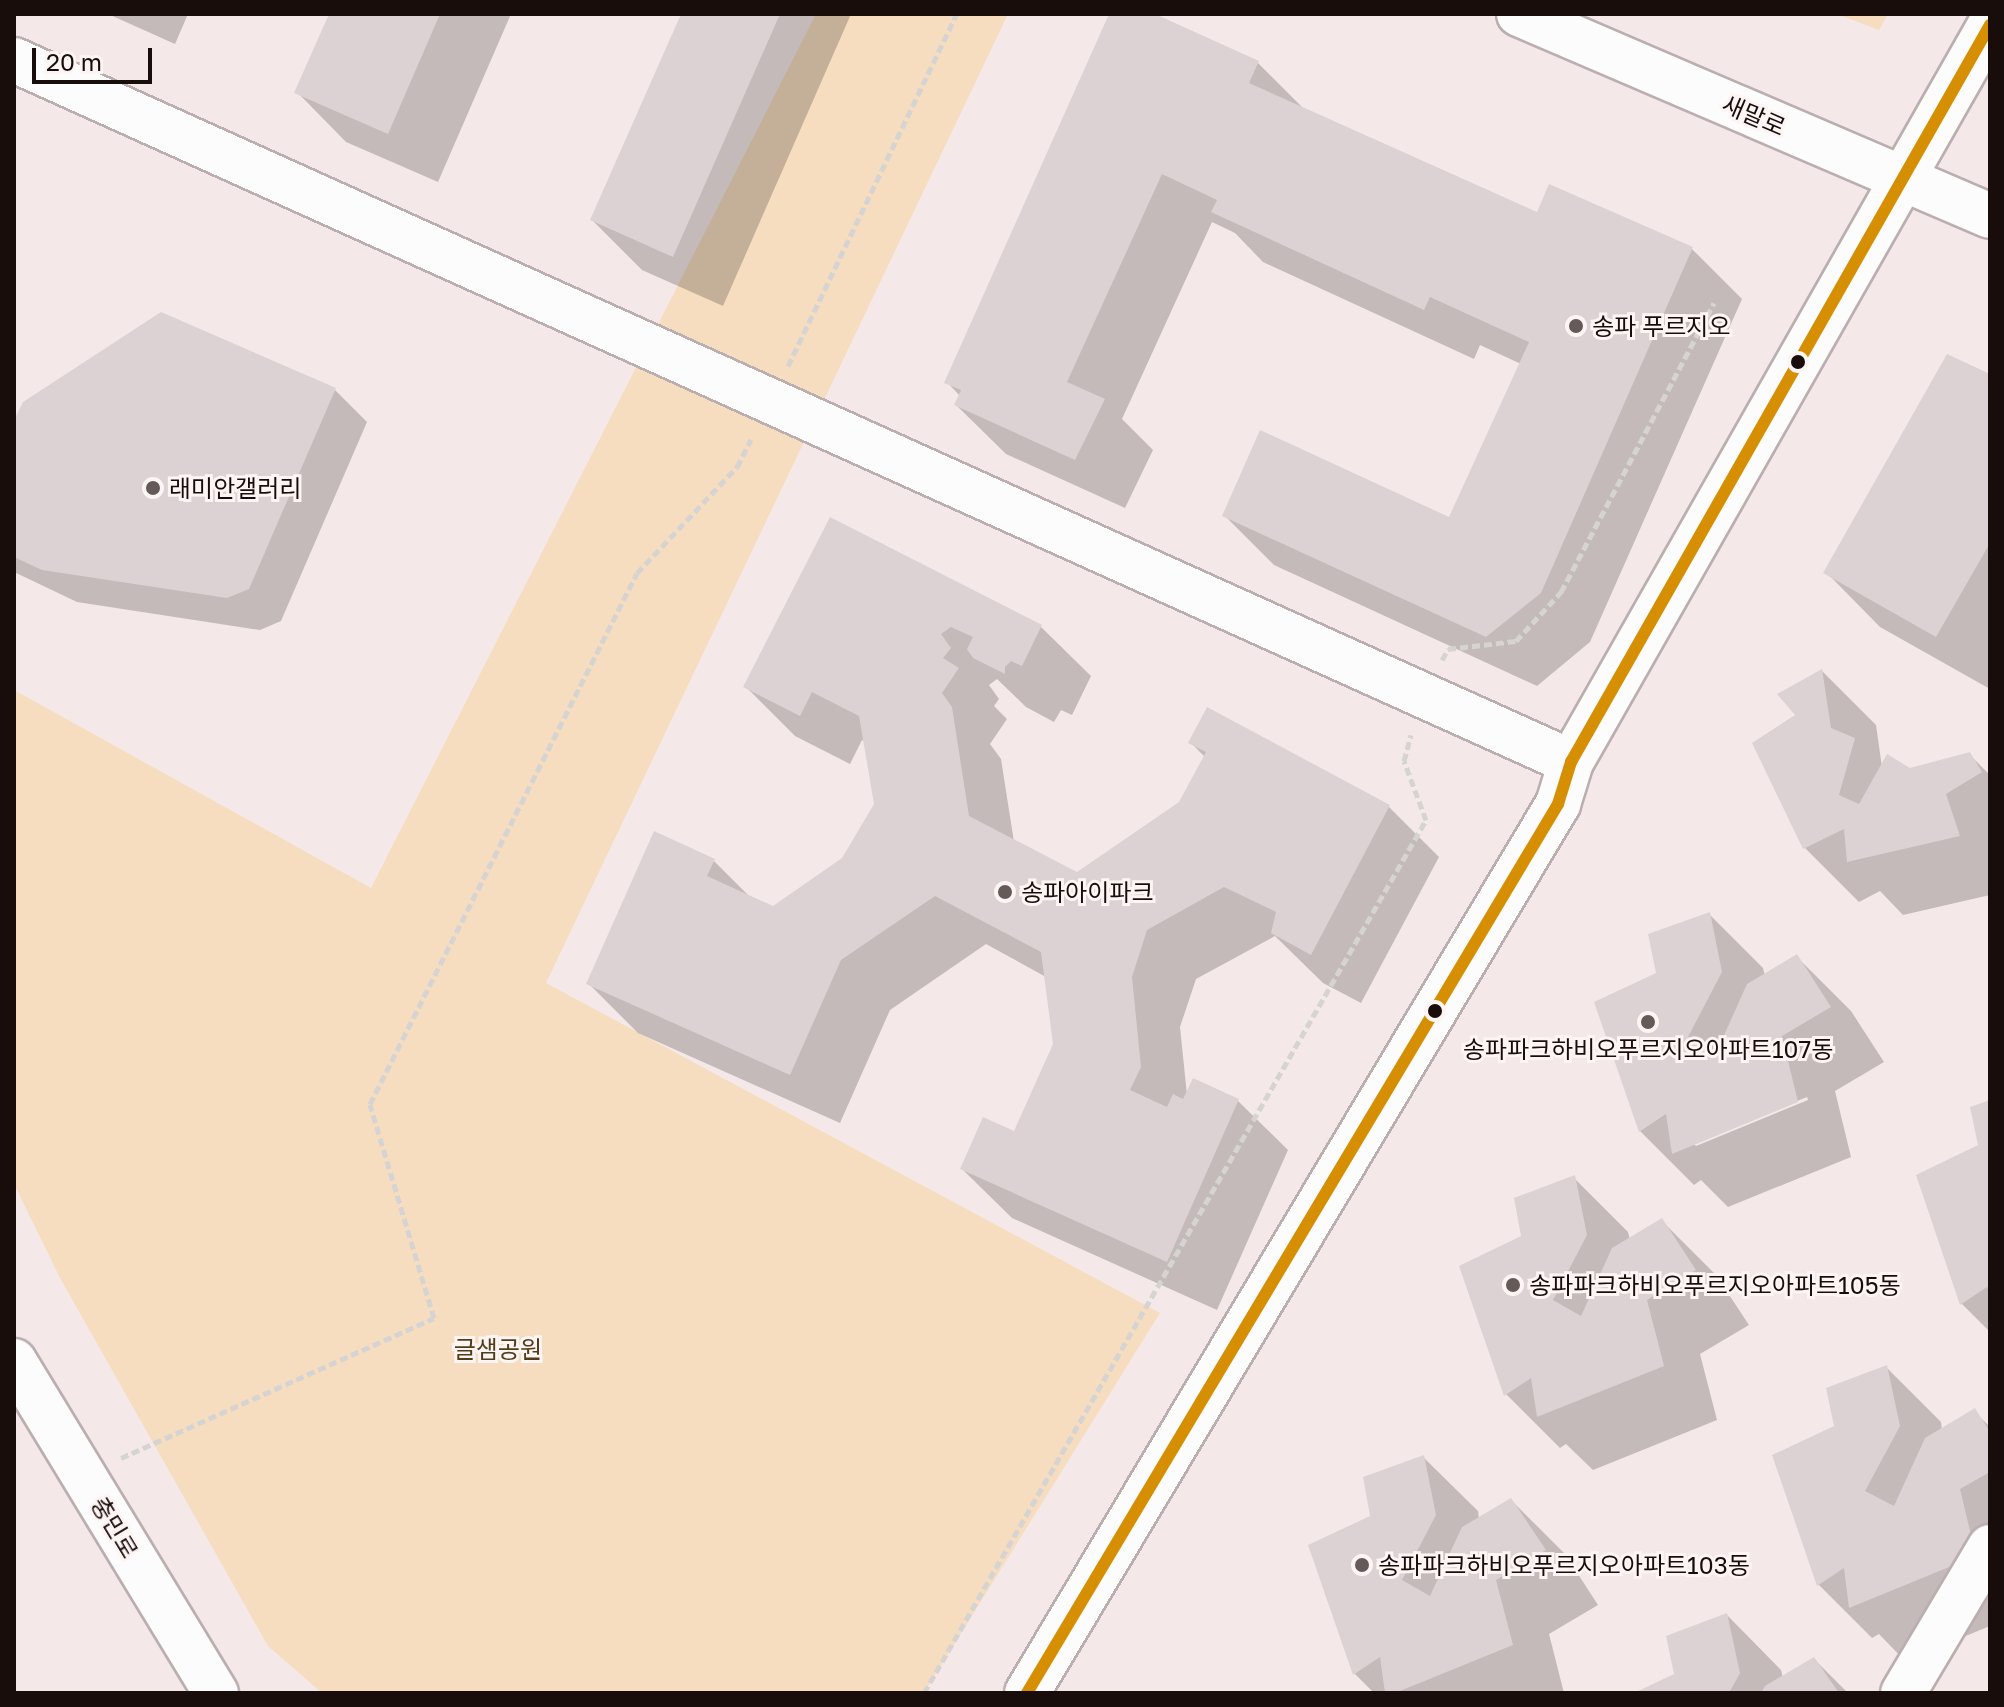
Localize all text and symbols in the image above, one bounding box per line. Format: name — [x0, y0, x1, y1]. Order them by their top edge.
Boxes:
scale bar — [36, 32, 156, 82]
text: 20 m — [46, 47, 102, 76]
street label: 새말로 — [1718, 89, 1790, 141]
place label: 송파 푸르지오 — [1592, 312, 1730, 340]
marker: 송파 푸르지오 — [1567, 317, 1585, 335]
unlabelled marker — [1790, 354, 1806, 370]
place label: 래미안갤러리 — [169, 474, 301, 502]
marker: 래미안갤러리 — [144, 479, 162, 497]
place label: 송파아이파크 — [1021, 878, 1153, 906]
marker: 송파아이파크 — [996, 883, 1014, 901]
unlabelled marker — [1427, 1003, 1443, 1019]
marker: 송파파크하비오푸르지오아파트107동 — [1639, 1013, 1657, 1031]
place label: 송파파크하비오푸르지오아파트107동 — [1463, 1035, 1833, 1063]
place label: 송파파크하비오푸르지오아파트105동 — [1529, 1271, 1901, 1299]
marker: 송파파크하비오푸르지오아파트105동 — [1504, 1276, 1522, 1294]
park label: 글샘공원 — [454, 1335, 542, 1363]
street label: 충민로 — [86, 1491, 144, 1563]
place label: 송파파크하비오푸르지오아파트103동 — [1378, 1551, 1750, 1579]
marker: 송파파크하비오푸르지오아파트103동 — [1353, 1556, 1371, 1574]

